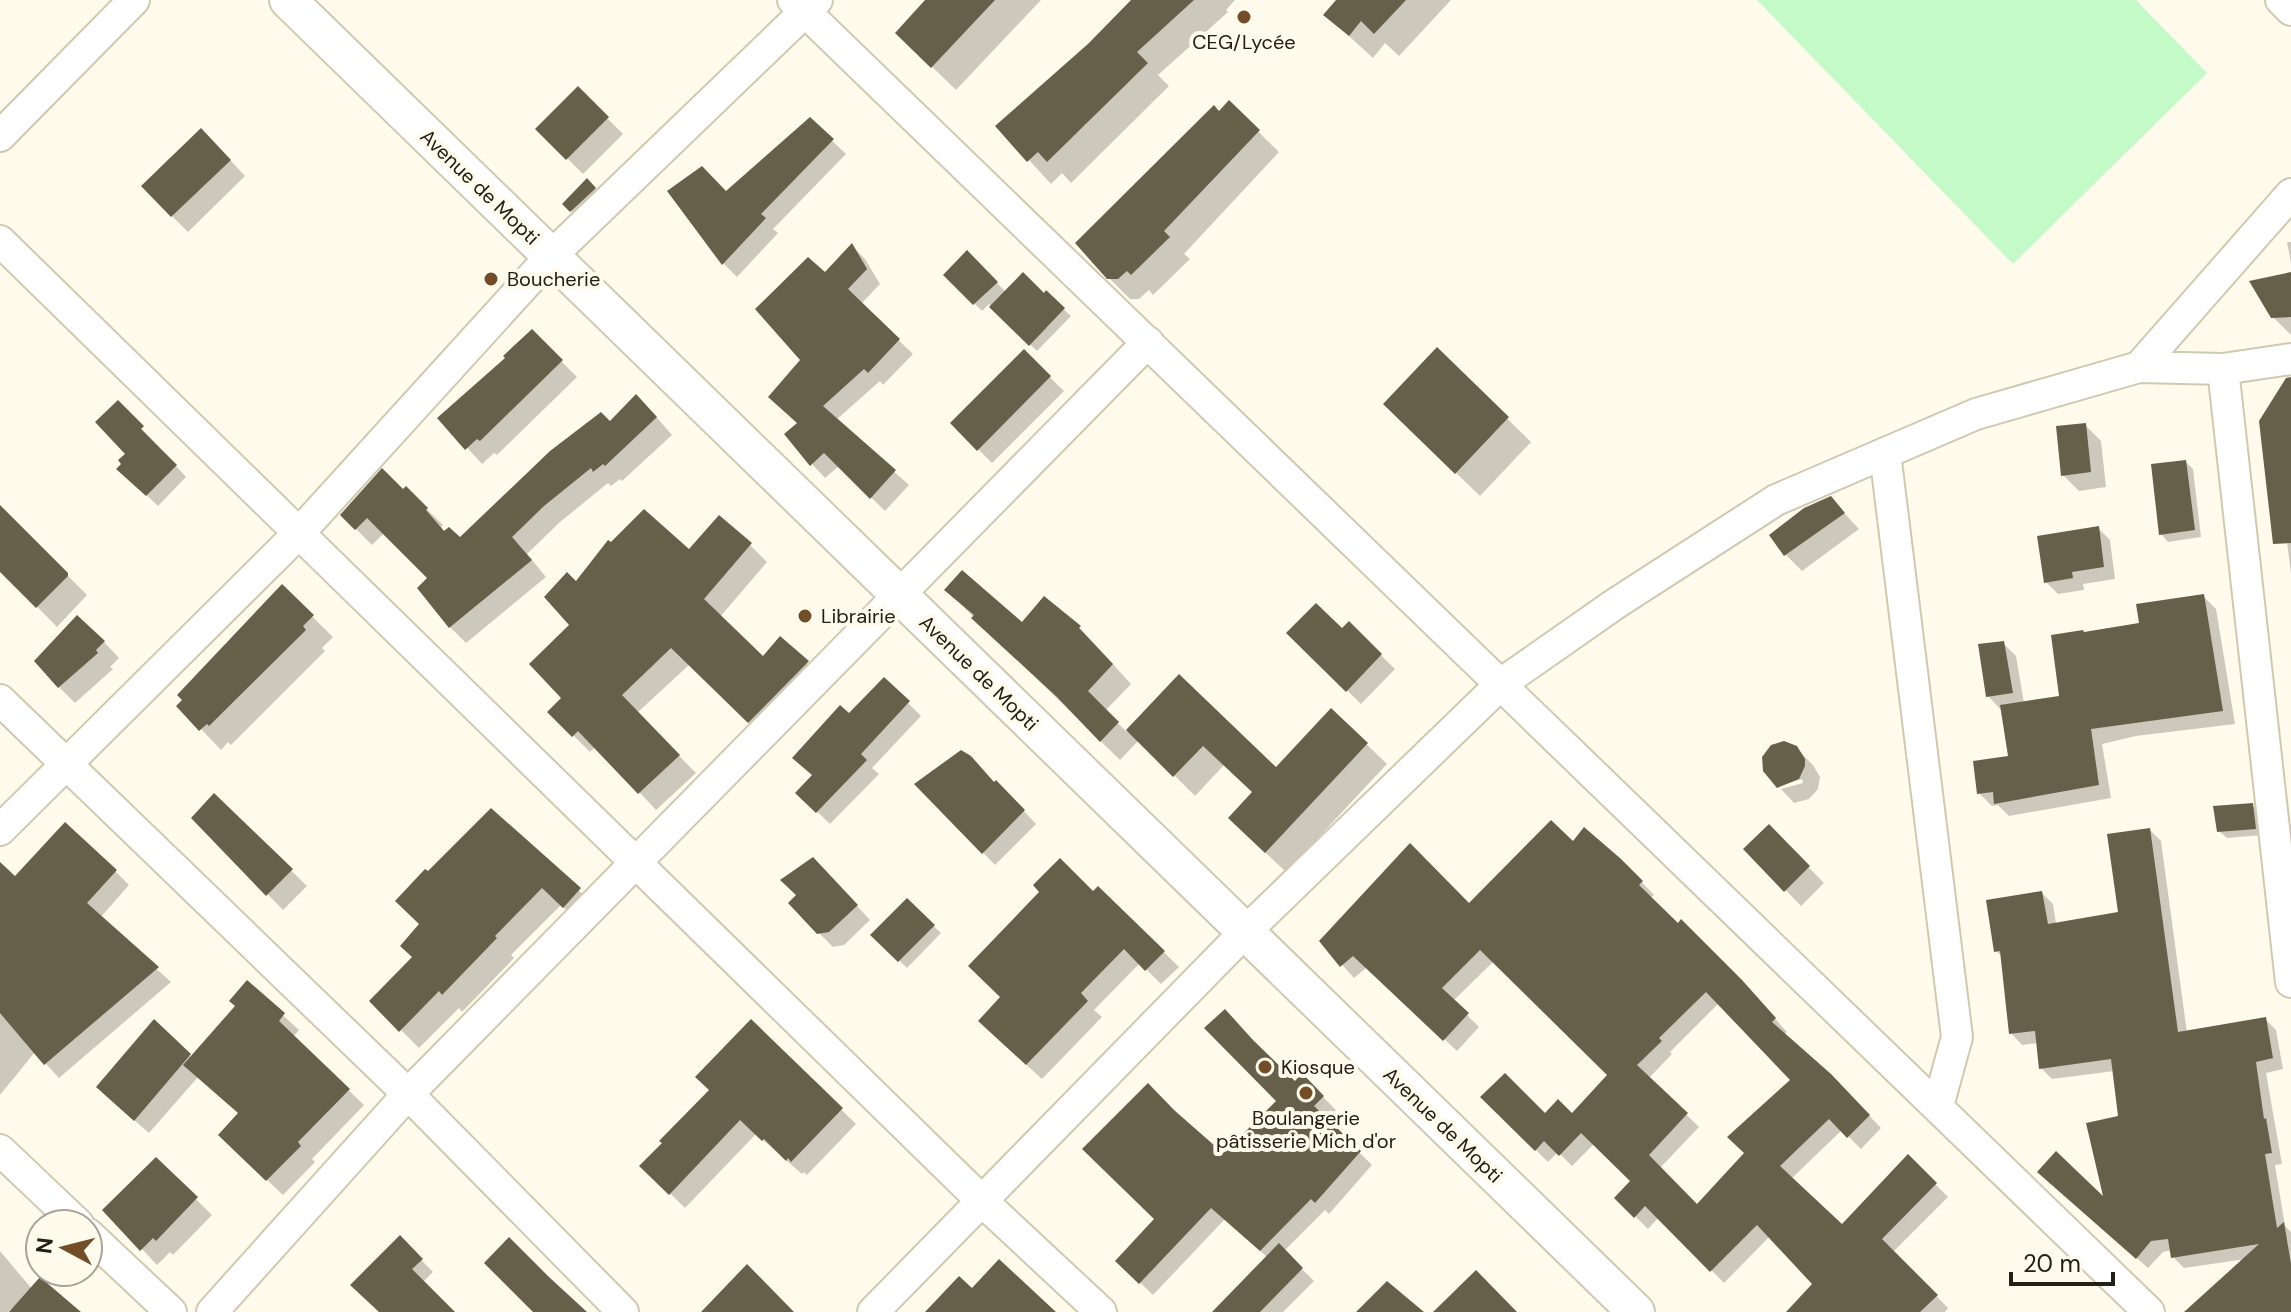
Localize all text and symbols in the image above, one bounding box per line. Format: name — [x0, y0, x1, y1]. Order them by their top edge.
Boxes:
marker: CEG/Lycée — [1235, 8, 1253, 26]
place label: CEG/Lycée — [1192, 29, 1296, 55]
street label: Avenue de Mopti — [415, 123, 545, 251]
place label: Boucherie — [507, 266, 600, 292]
marker: Boucherie — [482, 270, 500, 288]
place label: Librairie — [821, 603, 896, 629]
marker: Librairie — [796, 607, 814, 625]
street label: Avenue de Mopti — [914, 609, 1044, 737]
place label: Kiosque — [1281, 1054, 1355, 1080]
marker: Kiosque — [1256, 1058, 1274, 1076]
street label: Avenue de Mopti — [1378, 1061, 1508, 1189]
marker: Boulangerie pâtisserie Mich d'or — [1297, 1084, 1315, 1102]
place label: Boulangerie pâtisserie Mich d'or — [1216, 1105, 1396, 1154]
north arrow — [24, 1208, 104, 1288]
text: N — [29, 1236, 60, 1255]
scale bar — [2011, 1236, 2113, 1286]
text: 20 m — [2023, 1248, 2081, 1279]

